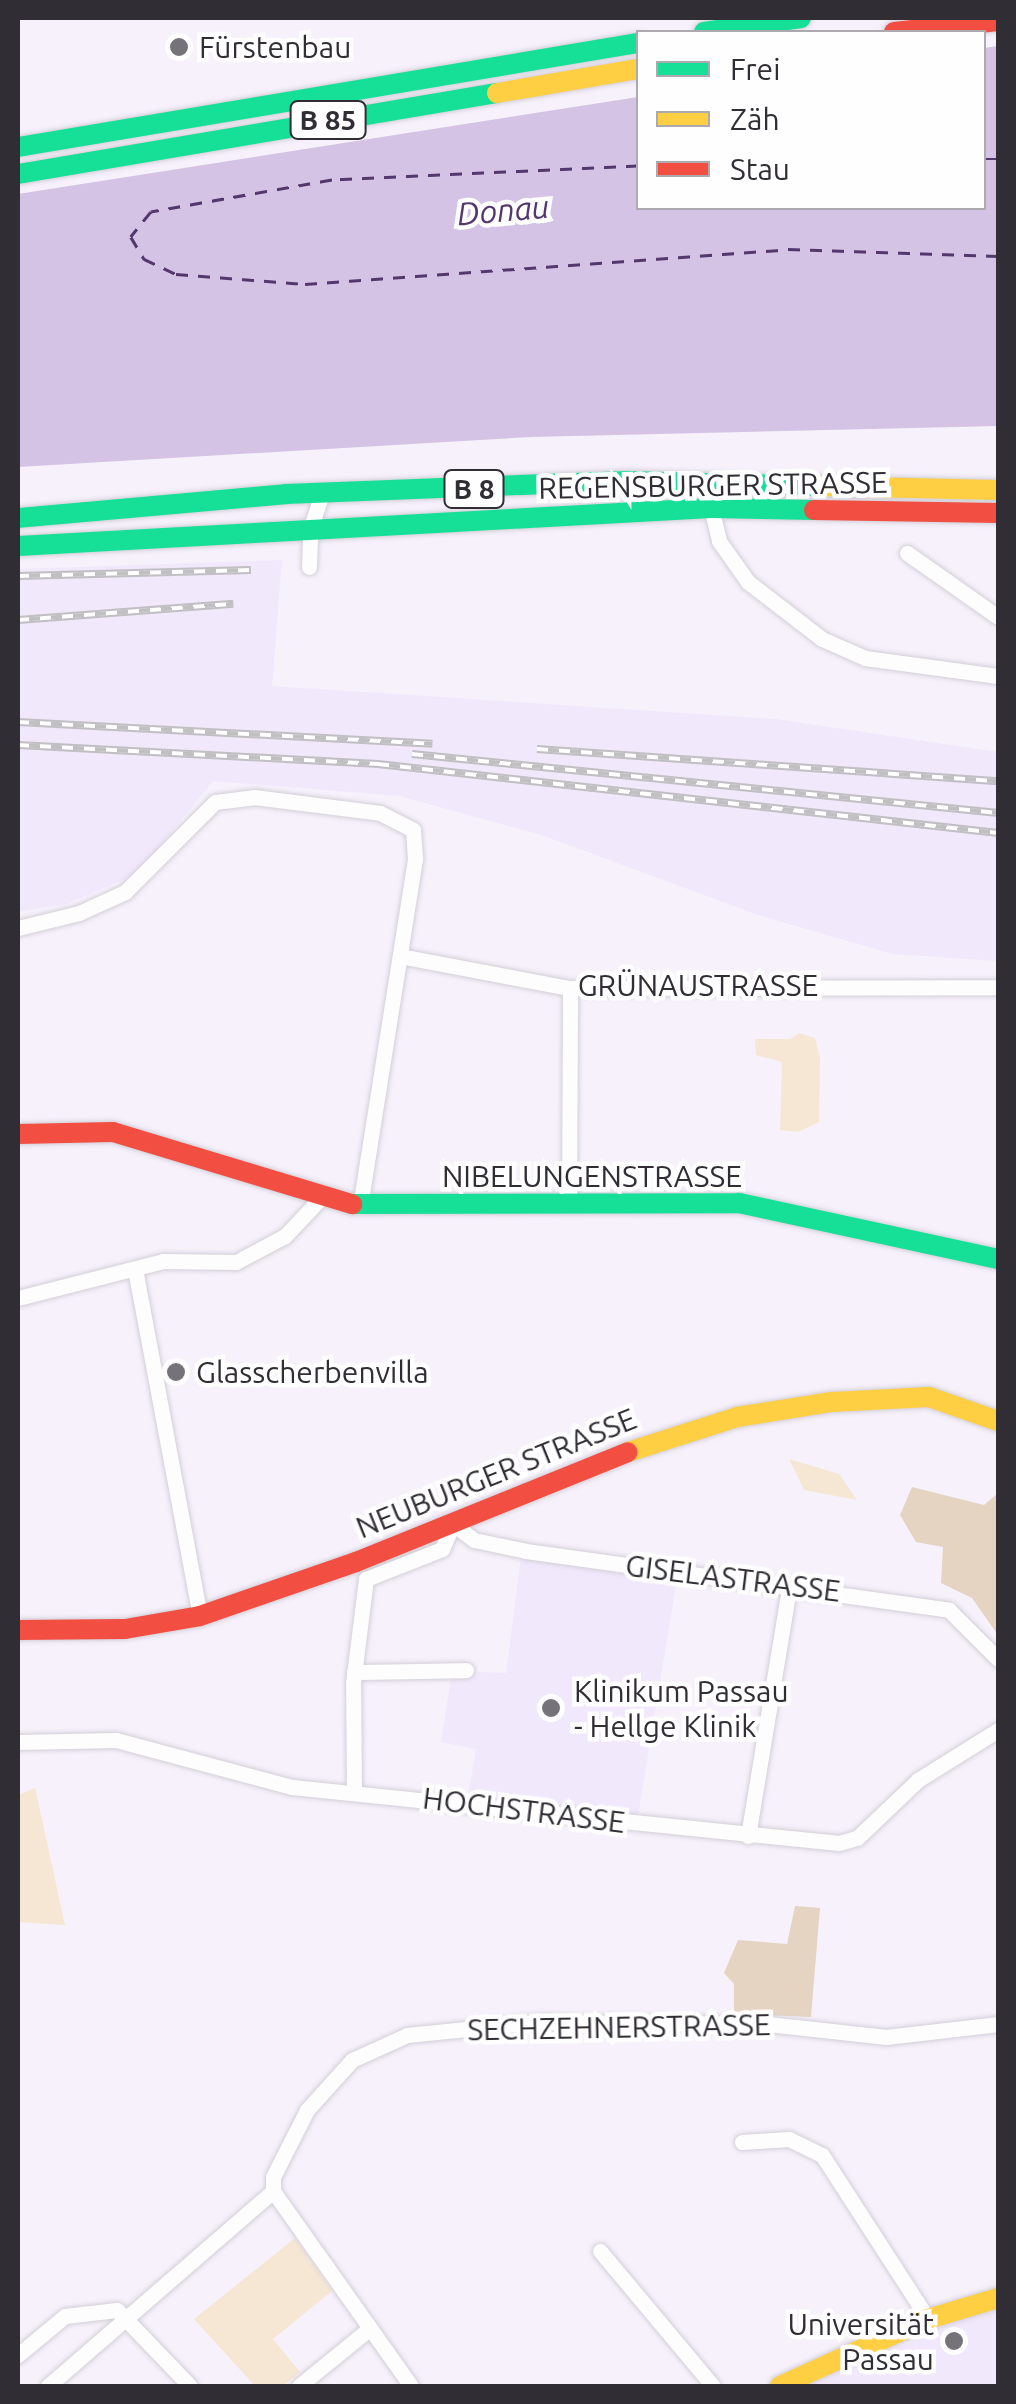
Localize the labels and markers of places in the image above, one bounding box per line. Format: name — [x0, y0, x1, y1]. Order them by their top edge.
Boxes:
place label: Fürstenbau — [199, 29, 351, 65]
marker: Fürstenbau — [168, 36, 190, 58]
place label: Glasscherbenvilla — [196, 1354, 429, 1390]
marker: Glasscherbenvilla — [165, 1361, 187, 1383]
place label: Klinikum Passau - Hellge Klinik — [574, 1673, 789, 1744]
marker: Klinikum Passau - Hellge Klinik — [538, 1695, 564, 1721]
place label: Universität Passau — [787, 2306, 934, 2376]
marker: Universität Passau — [943, 2330, 965, 2352]

